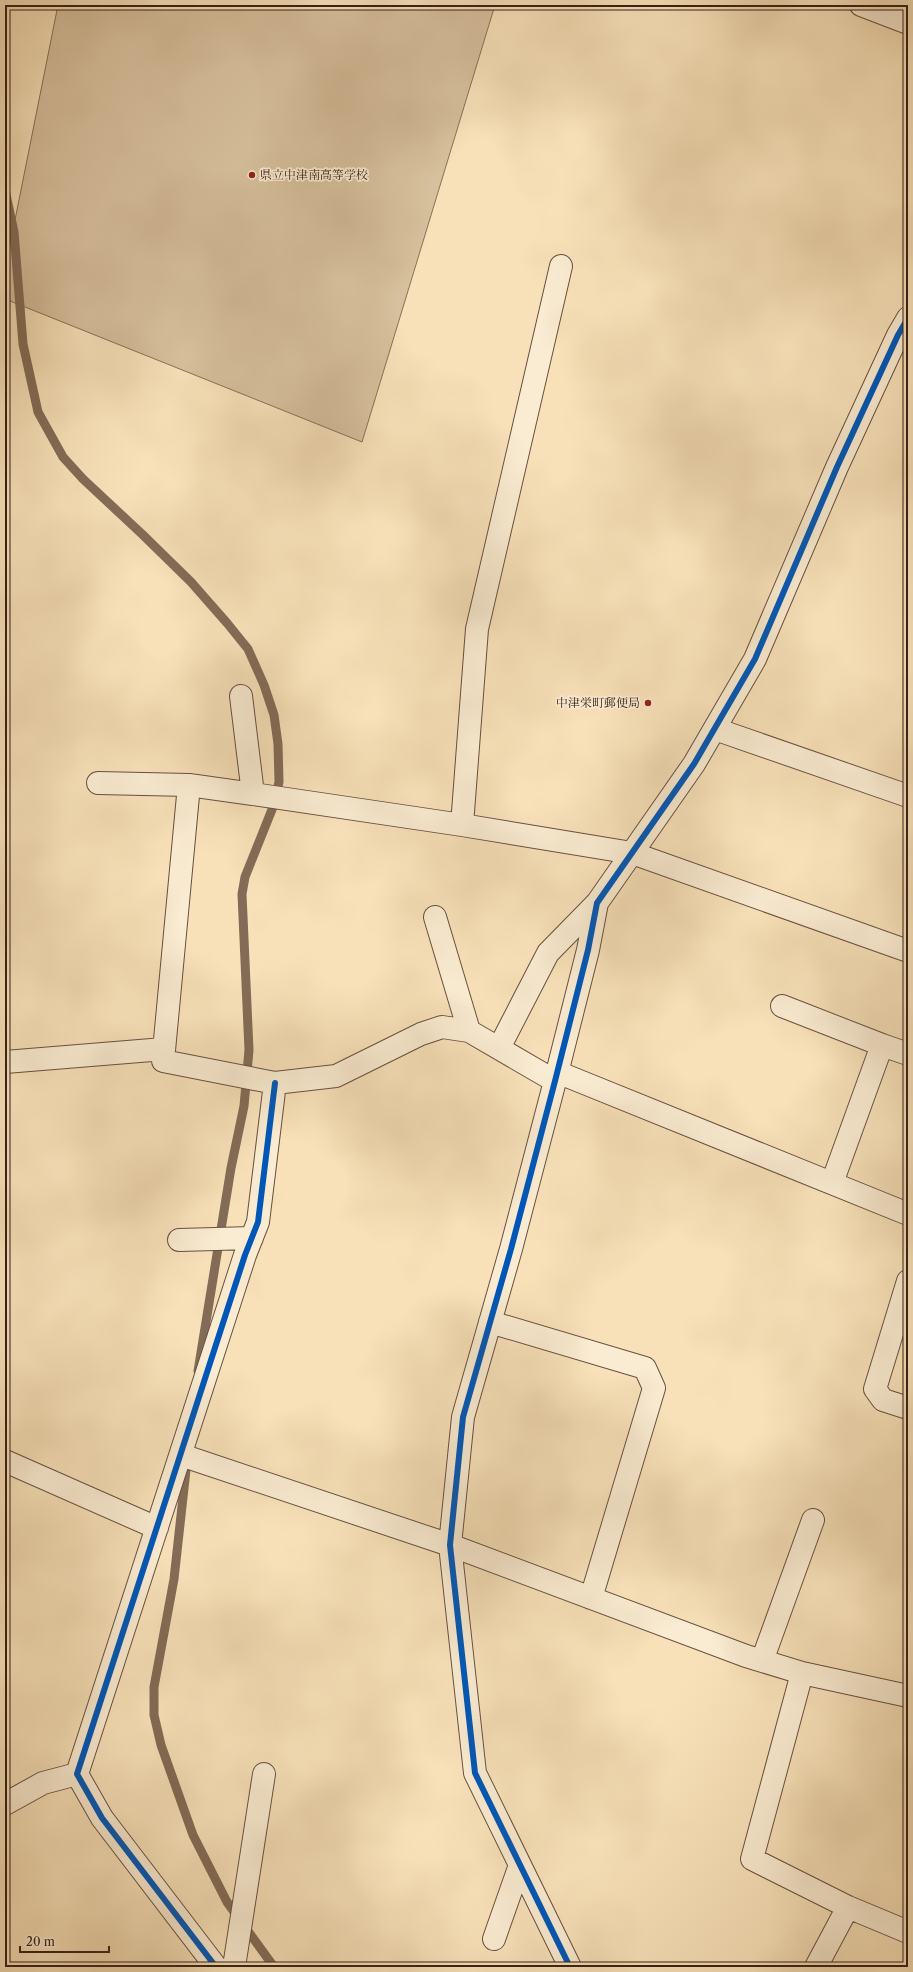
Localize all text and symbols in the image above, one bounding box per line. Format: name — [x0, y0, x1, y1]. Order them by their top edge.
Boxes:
place label: 県立中津南高等学校 — [260, 167, 368, 182]
marker: 県立中津南高等学校 — [247, 170, 257, 180]
place label: 中津栄町郵便局 — [556, 695, 640, 710]
marker: 中津栄町郵便局 — [643, 698, 653, 708]
scale bar — [20, 1928, 109, 1954]
text: 20 m — [26, 1934, 55, 1949]

